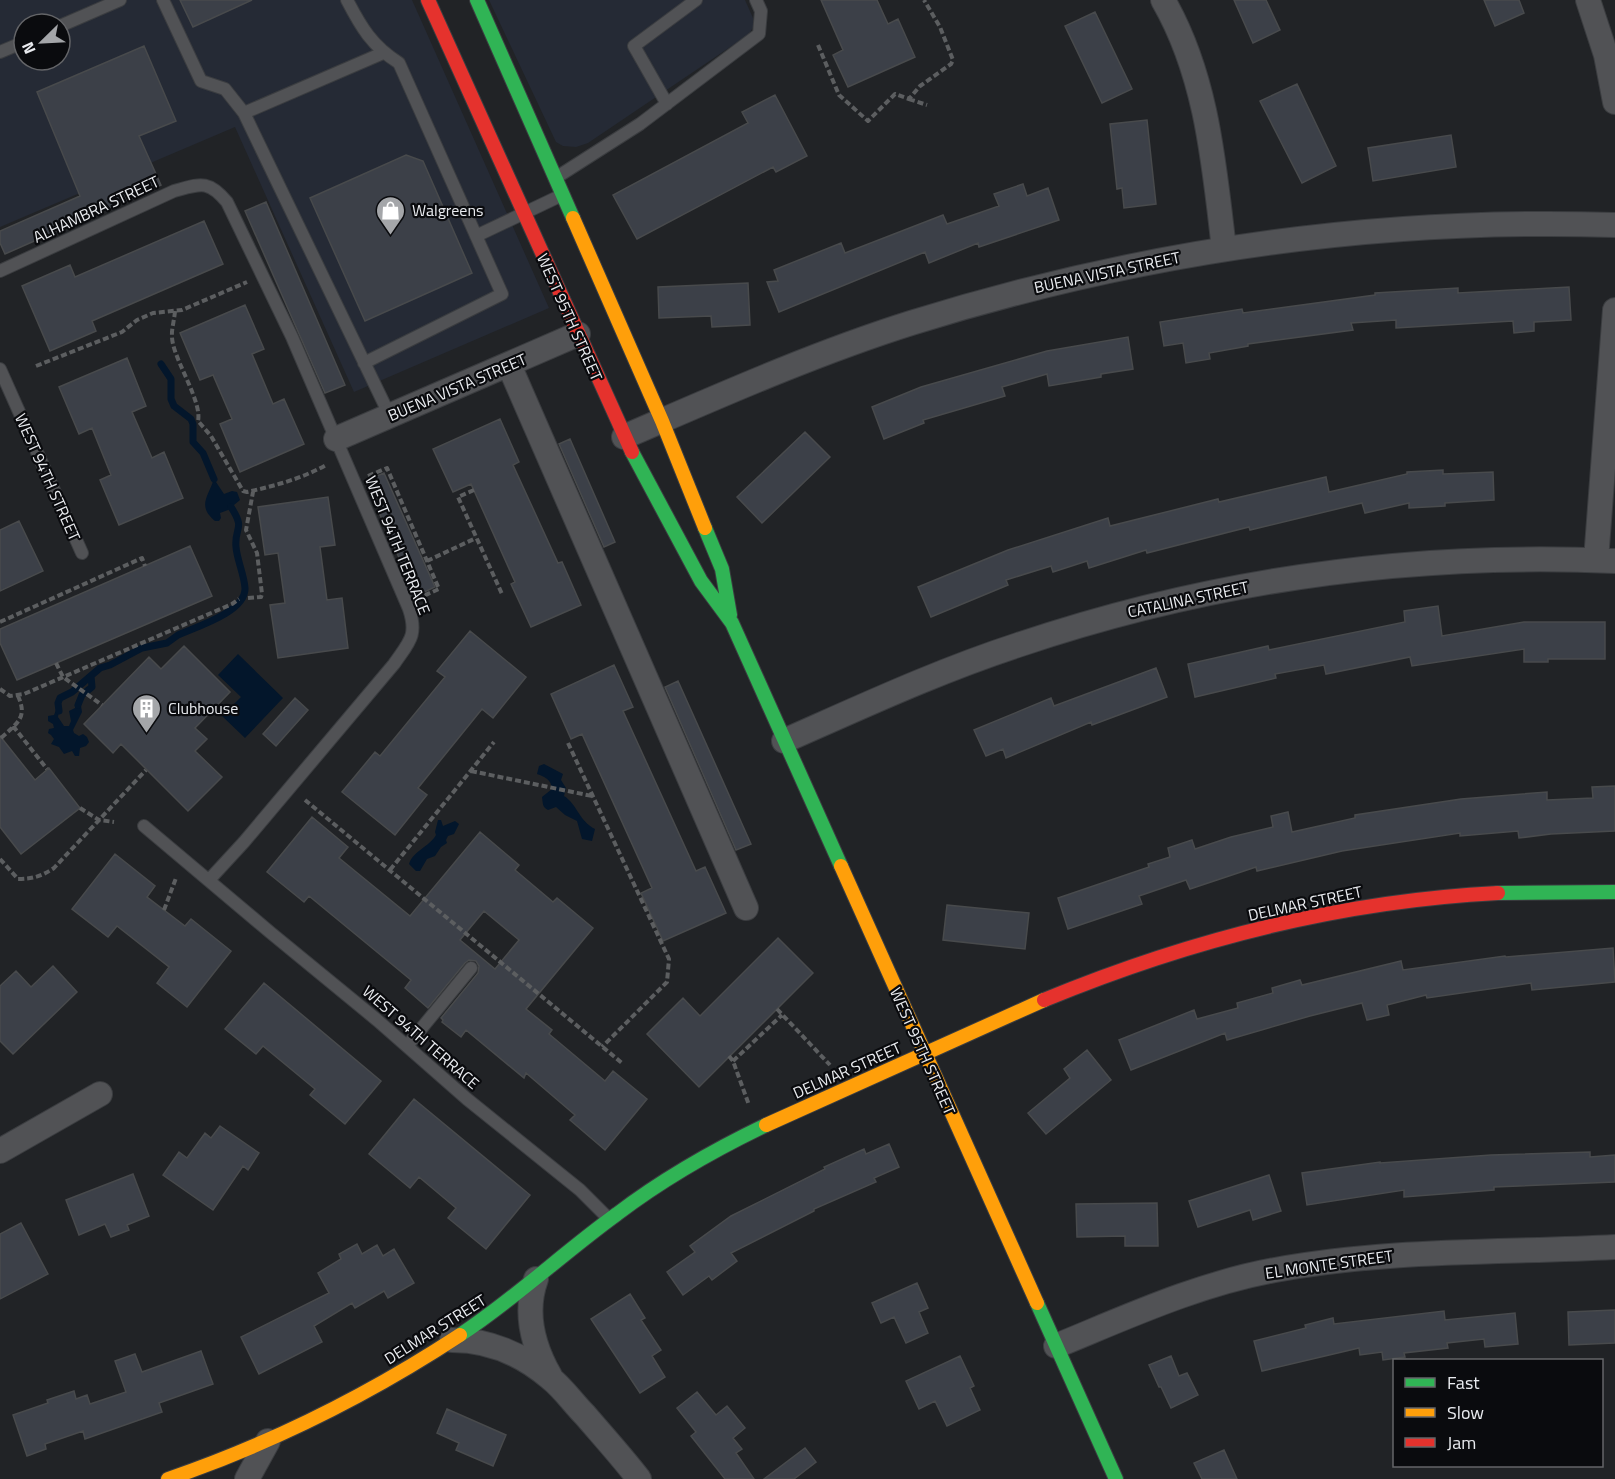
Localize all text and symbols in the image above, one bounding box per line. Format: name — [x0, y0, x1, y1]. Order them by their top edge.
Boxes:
north arrow — [12, 12, 72, 72]
text: N — [15, 38, 42, 58]
street label: ALHAMBRA STREET — [29, 169, 164, 249]
shop icon: Walgreens — [375, 194, 407, 236]
place label: Walgreens — [412, 198, 483, 222]
street label: BUENA VISTA STREET — [1032, 245, 1183, 299]
street label: WEST 95TH STREET — [531, 249, 609, 385]
street label: BUENA VISTA STREET — [384, 347, 531, 427]
street label: WEST 94TH STREET — [9, 409, 87, 545]
street label: WEST 94TH TERRACE — [359, 472, 437, 618]
street label: CATALINA STREET — [1125, 574, 1251, 624]
building icon: Clubhouse — [131, 692, 163, 734]
place label: Clubhouse — [168, 696, 238, 720]
street label: DELMAR STREET — [1246, 879, 1365, 927]
street label: WEST 94TH TERRACE — [357, 979, 485, 1095]
street label: WEST 95TH STREET — [884, 983, 962, 1119]
street label: DELMAR STREET — [789, 1035, 906, 1105]
street label: EL MONTE STREET — [1264, 1243, 1395, 1285]
street label: DELMAR STREET — [379, 1288, 491, 1370]
legend — [1393, 1359, 1603, 1467]
text: Fast — [1447, 1369, 1480, 1396]
text: Slow — [1447, 1399, 1484, 1426]
text: Jam — [1447, 1429, 1476, 1456]

